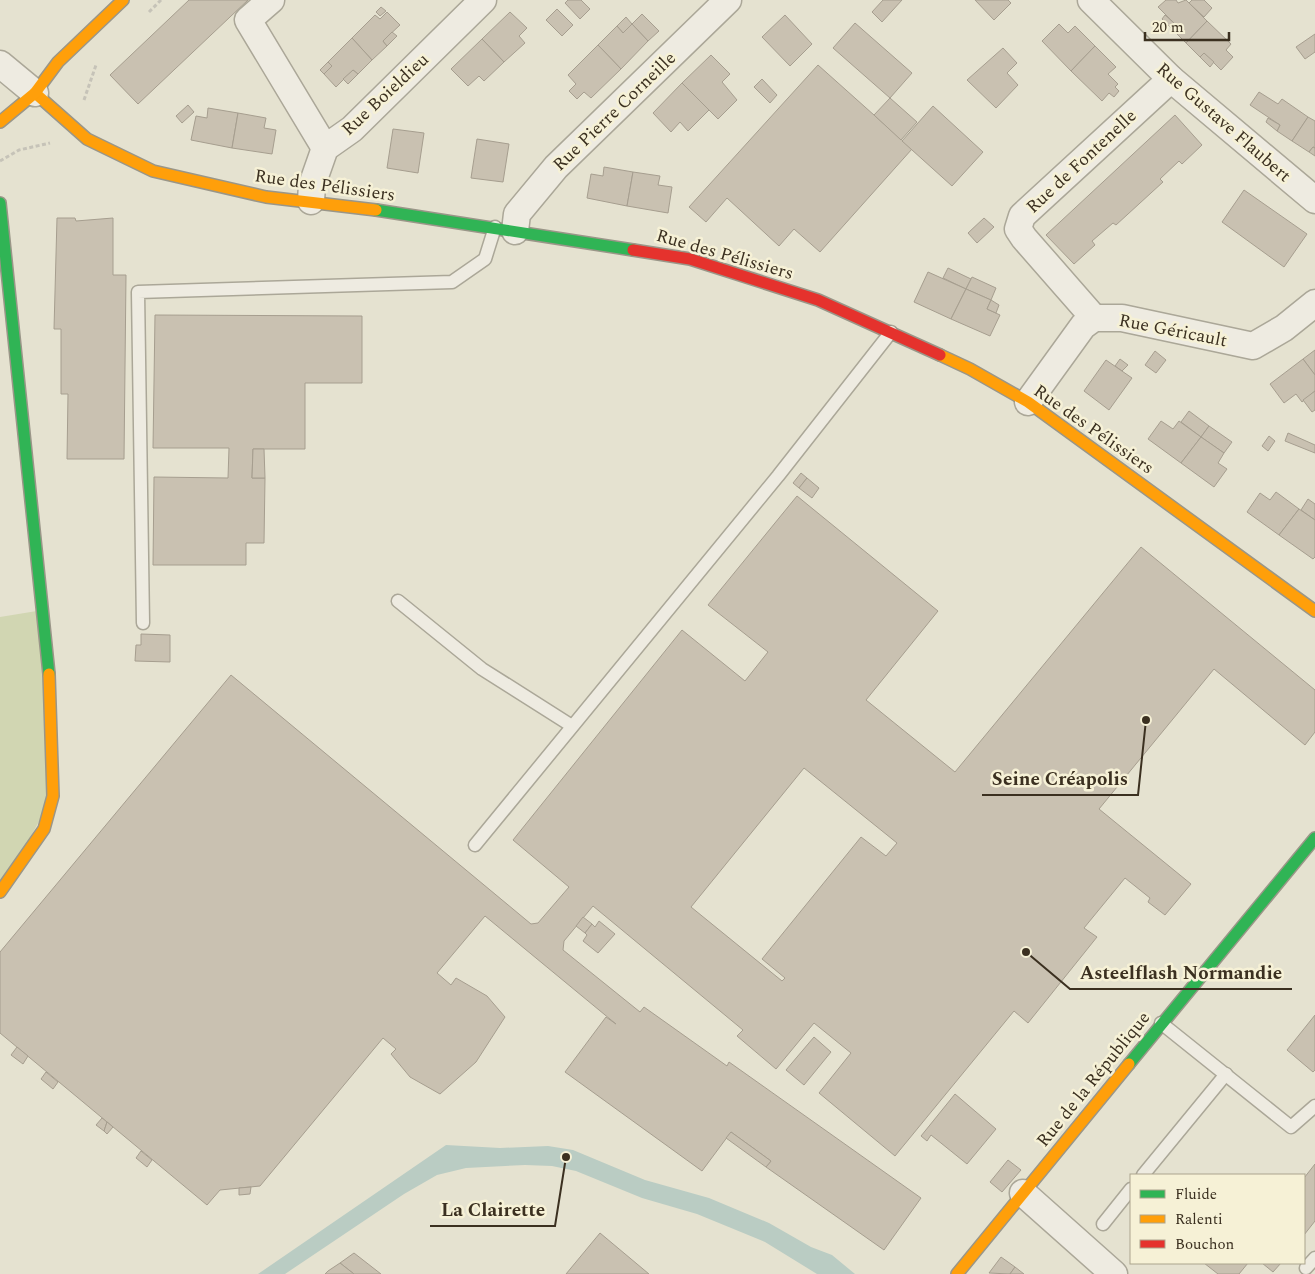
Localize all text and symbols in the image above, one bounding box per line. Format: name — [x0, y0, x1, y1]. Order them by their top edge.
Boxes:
scale bar — [1145, 10, 1229, 42]
text: 20 m — [1152, 16, 1184, 39]
street label: Rue Pierre Corneille — [546, 45, 682, 178]
street label: Rue Boieldieu — [336, 47, 435, 142]
street label: Rue Gustave Flaubert — [1150, 56, 1297, 189]
street label: Rue de Fontenelle — [1020, 103, 1143, 220]
street label: Rue des Pélissiers — [253, 162, 397, 209]
street label: Rue des Pélissiers — [653, 222, 797, 287]
street label: Rue Géricault — [1116, 307, 1229, 354]
street label: Rue des Pélissiers — [1028, 378, 1159, 481]
callout: Seine Créapolis — [982, 761, 1138, 795]
text: Seine Créapolis — [992, 765, 1128, 794]
callout: Asteelflash Normandie — [1070, 955, 1292, 989]
text: Asteelflash Normandie — [1080, 959, 1282, 988]
street label: Rue de la République — [1030, 1006, 1157, 1153]
legend — [1130, 1174, 1305, 1264]
text: Fluide — [1175, 1183, 1217, 1206]
callout: La Clairette — [430, 1192, 555, 1226]
text: La Clairette — [441, 1196, 545, 1225]
text: Ralenti — [1175, 1208, 1223, 1231]
text: Bouchon — [1175, 1233, 1235, 1256]

